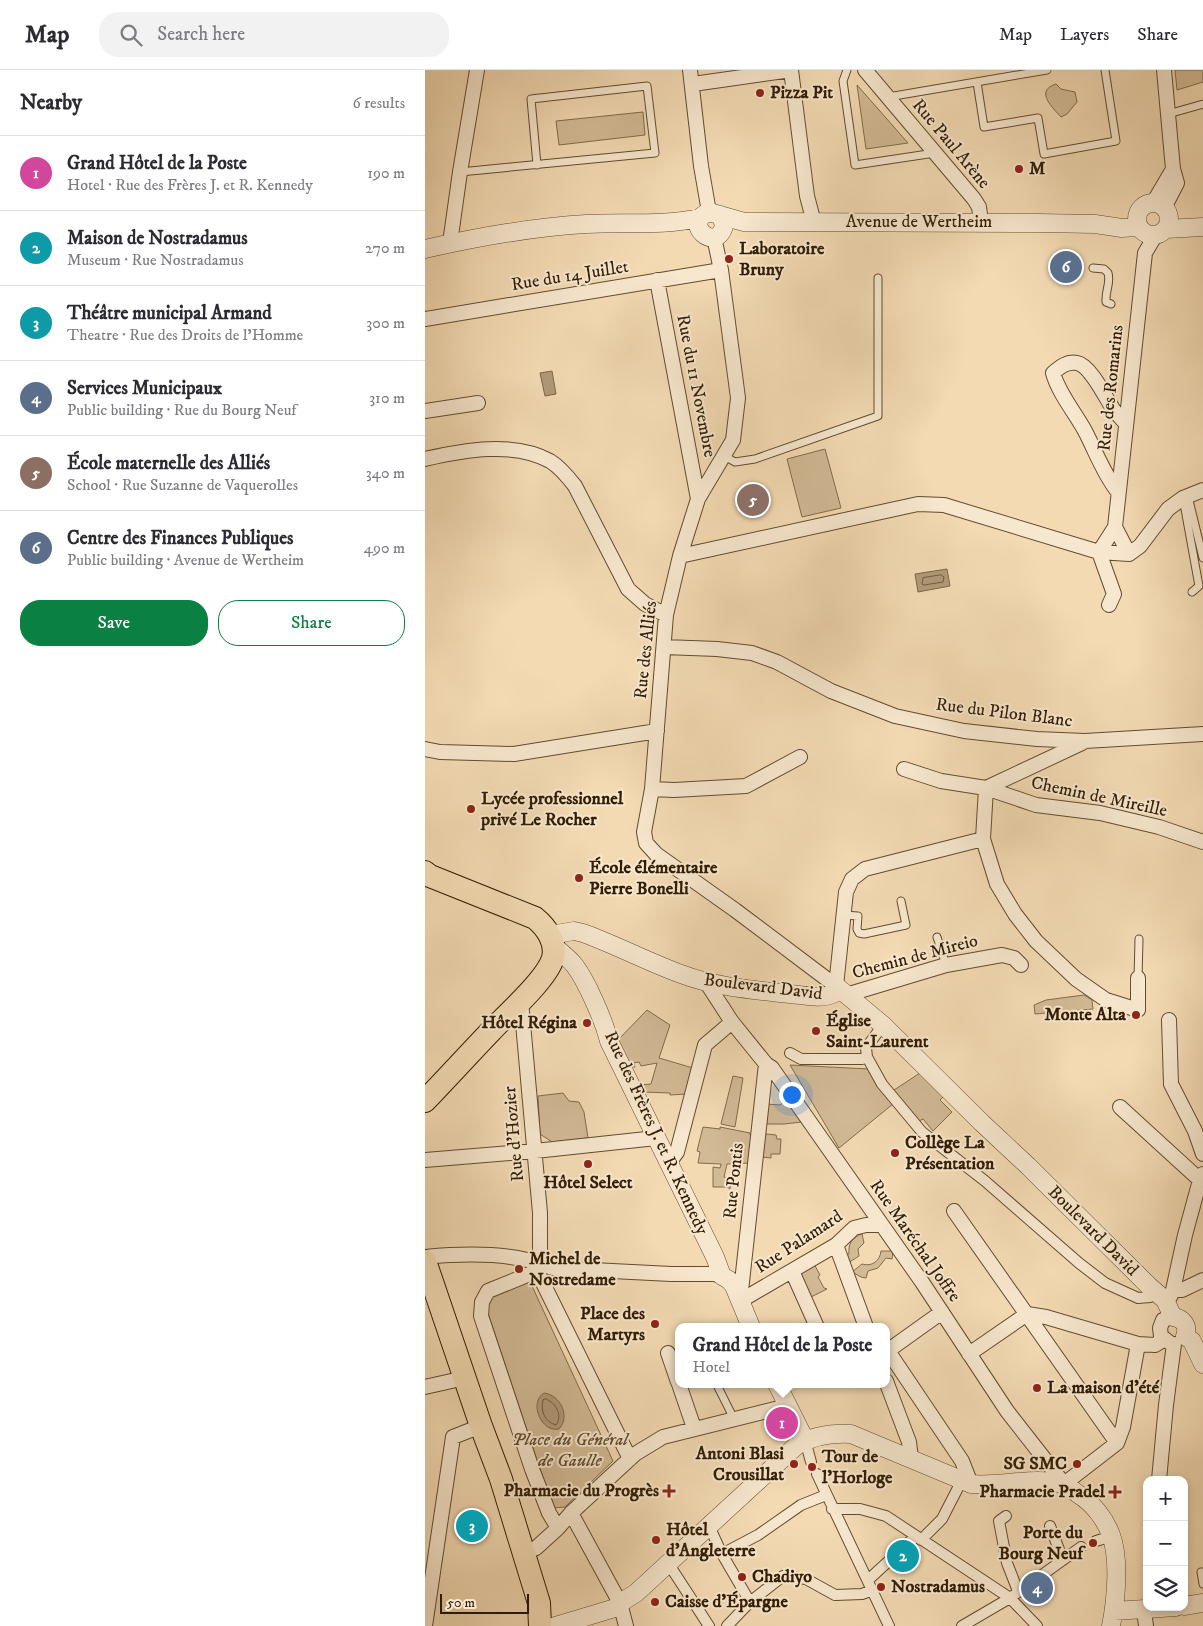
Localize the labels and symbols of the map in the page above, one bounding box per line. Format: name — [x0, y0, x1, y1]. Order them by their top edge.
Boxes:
place label: Pizza Pit — [770, 82, 833, 104]
marker: Pizza Pit — [754, 87, 766, 99]
street label: Rue Paul Arène — [907, 95, 995, 193]
place label: M — [1029, 158, 1046, 180]
marker: M — [1013, 163, 1025, 175]
street label: Avenue de Wertheim — [846, 211, 992, 233]
place label: Laboratoire Bruny — [739, 238, 825, 281]
pin: 6 — [1050, 248, 1082, 286]
marker: Laboratoire Bruny — [723, 253, 735, 265]
street label: Rue du 14 Juillet — [510, 256, 630, 296]
street label: Rue du 11 Novembre — [671, 313, 721, 459]
street label: Rue des Romarins — [1093, 324, 1129, 452]
pin: 5 — [737, 481, 769, 519]
street label: Rue des Alliés — [630, 600, 662, 700]
street label: Rue du Pilon Blanc — [934, 694, 1074, 732]
street label: Chemin de Mireille — [1029, 772, 1169, 822]
place label: Lycée professionnel privé Le Rocher — [480, 788, 624, 831]
marker: Lycée professionnel privé Le Rocher — [465, 803, 477, 815]
place label: École élémentaire Pierre Bonelli — [589, 856, 718, 900]
marker: École élémentaire Pierre Bonelli — [573, 872, 585, 884]
street label: Chemin de Mireio — [850, 930, 980, 984]
street label: Boulevard David — [702, 969, 824, 1005]
place label: Monte Alta — [1044, 1004, 1126, 1026]
place label: Église Saint-Laurent — [826, 1009, 929, 1053]
marker: Monte Alta — [1130, 1009, 1142, 1021]
place label: Hôtel Régina — [481, 1012, 577, 1034]
marker: Hôtel Régina — [581, 1017, 593, 1029]
marker: Église Saint-Laurent — [810, 1025, 822, 1037]
street label: Rue des Frères J. et R. Kennedy — [599, 1028, 713, 1239]
your location — [779, 1082, 805, 1108]
street label: Rue d'Hozier — [499, 1085, 529, 1183]
place label: Collège La Présentation — [905, 1132, 995, 1175]
street label: Rue Pontis — [719, 1142, 749, 1220]
marker: Collège La Présentation — [889, 1147, 901, 1159]
marker: Hôtel Select — [582, 1158, 594, 1170]
place label: Hôtel Select — [543, 1172, 633, 1194]
street label: Rue Maréchal Joffre — [865, 1176, 965, 1306]
street label: Boulevard David — [1043, 1181, 1143, 1281]
street label: Rue Palamard — [751, 1206, 847, 1278]
place label: Michel de Nostredame — [529, 1248, 616, 1291]
marker: Michel de Nostredame — [513, 1263, 525, 1275]
place label: Place des Martyrs — [580, 1303, 645, 1346]
marker: Place des Martyrs — [649, 1318, 661, 1330]
place label: La maison d'été — [1047, 1377, 1160, 1399]
marker: La maison d'été — [1031, 1382, 1043, 1394]
pin: 1 — [766, 1404, 798, 1442]
park label: Place du Général de Gaulle — [512, 1429, 630, 1472]
place label: Antoni Blasi Crousillat — [695, 1443, 784, 1486]
place label: Tour de l'Horloge — [821, 1446, 893, 1489]
place label: SG SMC — [1003, 1453, 1067, 1475]
marker: Antoni Blasi Crousillat — [788, 1458, 800, 1470]
marker: SG SMC — [1071, 1458, 1083, 1470]
marker: Tour de l'Horloge — [806, 1461, 818, 1473]
place label: Pharmacie du Progrès — [504, 1480, 659, 1502]
place label: Pharmacie Pradel — [979, 1481, 1106, 1503]
marker: Pharmacie du Progrès — [663, 1485, 675, 1497]
marker: Pharmacie Pradel — [1109, 1486, 1121, 1498]
pin: 3 — [456, 1507, 488, 1545]
place label: Hôtel d'Angleterre — [666, 1519, 756, 1562]
place label: Porte du Bourg Neuf — [999, 1522, 1086, 1565]
marker: Hôtel d'Angleterre — [650, 1534, 662, 1546]
pin: 2 — [887, 1537, 919, 1575]
marker: Porte du Bourg Neuf — [1087, 1537, 1099, 1549]
place label: Chadiyo — [752, 1566, 812, 1588]
pin: 4 — [1021, 1569, 1053, 1607]
marker: Chadiyo — [736, 1571, 748, 1583]
place label: Nostradamus — [891, 1576, 985, 1598]
marker: Nostradamus — [875, 1581, 887, 1593]
place label: Caisse d'Épargne — [665, 1590, 788, 1613]
scale bar — [440, 1591, 529, 1614]
marker: Caisse d'Épargne — [649, 1596, 661, 1608]

